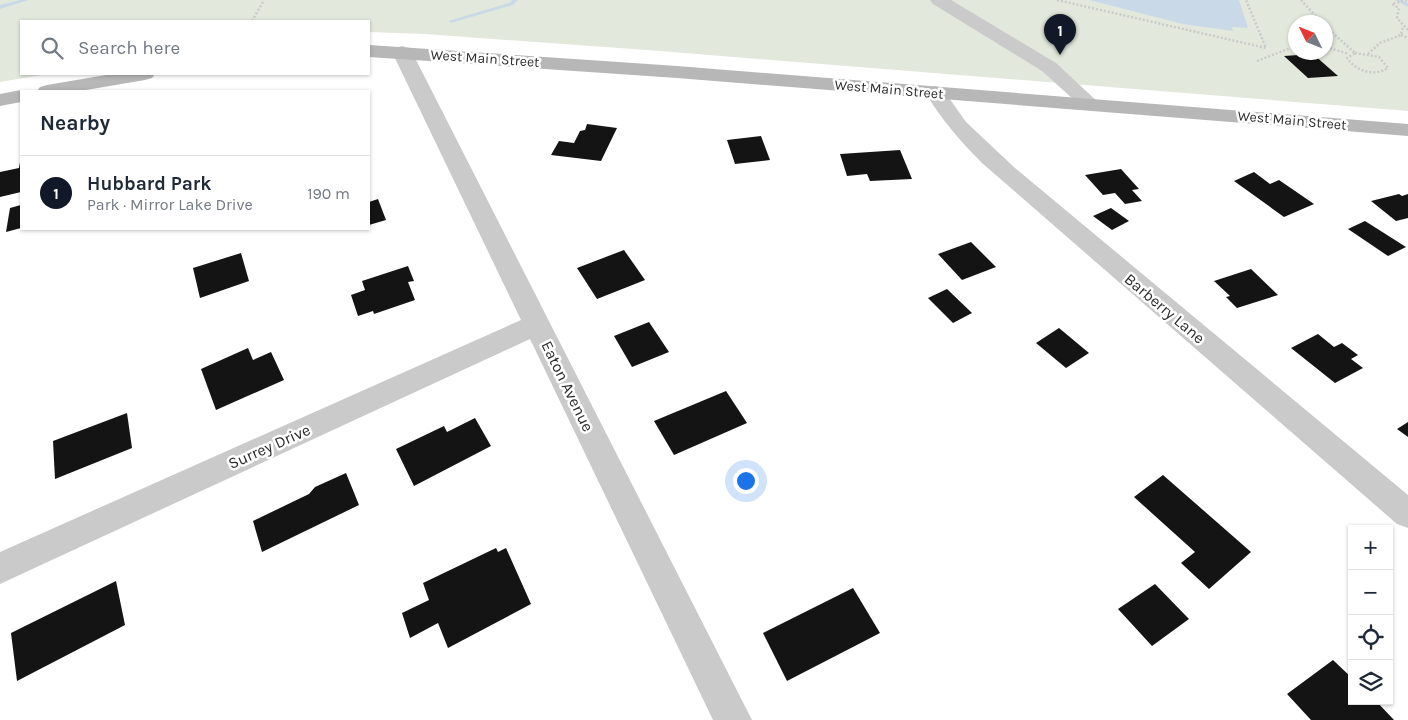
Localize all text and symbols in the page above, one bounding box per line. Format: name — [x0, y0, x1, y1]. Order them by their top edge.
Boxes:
pin: 1 — [1044, 14, 1076, 55]
north arrow — [1288, 15, 1333, 60]
search box — [20, 20, 370, 75]
icon: search — [38, 34, 66, 62]
text: Search here — [78, 37, 180, 59]
street label: West Main Street — [430, 46, 540, 71]
street label: West Main Street — [834, 76, 944, 103]
street label: West Main Street — [1237, 107, 1347, 134]
text: Nearby — [40, 111, 110, 135]
text: Hubbard Park — [87, 173, 212, 195]
text: 1 — [53, 184, 59, 203]
text: 190 m — [307, 184, 350, 203]
text: Park · Mirror Lake Drive — [87, 195, 253, 214]
street label: Barberry Lane — [1121, 269, 1209, 348]
street label: Eaton Avenue — [537, 338, 598, 435]
street label: Surrey Drive — [225, 420, 313, 473]
your location — [733, 468, 759, 494]
map controls — [1348, 525, 1393, 705]
button: + — [1348, 525, 1393, 570]
button: − — [1348, 570, 1393, 615]
button: locate — [1348, 615, 1393, 660]
button: layers — [1348, 660, 1393, 705]

